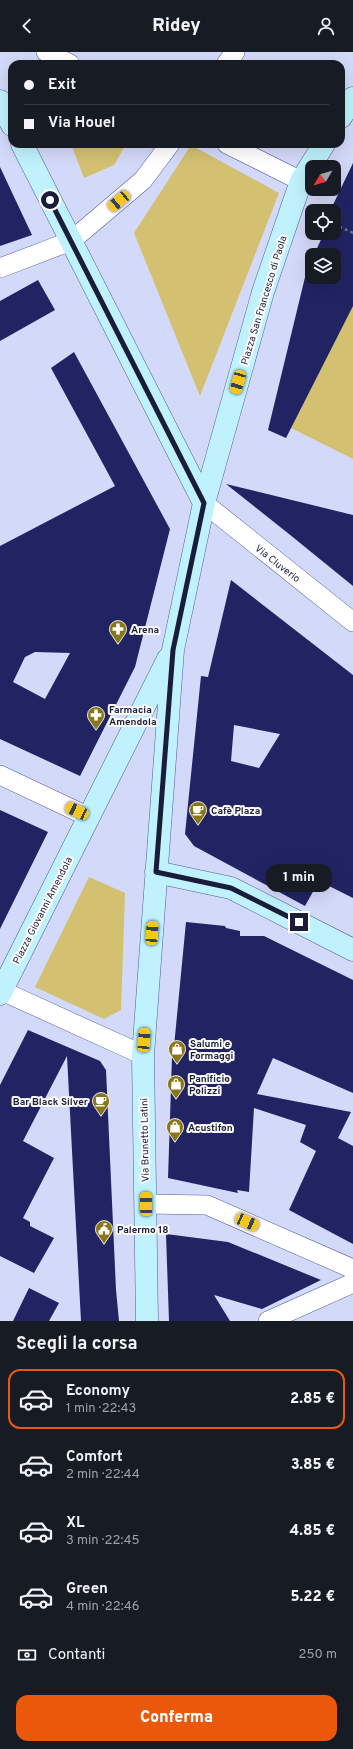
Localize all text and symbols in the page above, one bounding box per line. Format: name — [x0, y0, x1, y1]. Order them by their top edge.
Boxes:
icon: back — [16, 15, 38, 37]
text: Ridey — [152, 15, 201, 38]
icon: person — [315, 15, 337, 37]
text: Exit — [48, 76, 76, 95]
text: Via Houel — [48, 114, 115, 133]
north arrow — [305, 160, 341, 196]
map controls — [305, 160, 341, 284]
car — [106, 189, 132, 213]
route start — [41, 191, 59, 209]
button: locate — [305, 204, 341, 240]
street label: Piazza San Francesco di Paola — [239, 234, 290, 367]
button: layers — [305, 248, 341, 284]
car — [229, 369, 247, 395]
street label: Via Cluverio — [252, 542, 303, 586]
pharmacy icon: Arena — [108, 619, 128, 644]
place label: Arena — [131, 624, 159, 637]
place label: Farmacia Amendola — [109, 704, 156, 729]
pharmacy icon: Farmacia Amendola — [86, 705, 106, 730]
car — [64, 800, 90, 822]
cafe icon: Cafè Plaza — [188, 800, 208, 825]
place label: Cafè Plaza — [211, 805, 260, 818]
street label: Piazza Giovanni Amendola — [11, 855, 76, 967]
callout: 1 min — [266, 864, 332, 892]
text: 1 min — [283, 870, 315, 886]
route end — [290, 913, 308, 931]
car — [145, 921, 159, 945]
car — [137, 1028, 151, 1052]
place label: Salumi e Formaggi — [190, 1038, 233, 1063]
shop icon: Salumi e Formaggi — [167, 1039, 187, 1064]
place label: Panificio Polizzi — [189, 1073, 230, 1098]
shop icon: Panificio Polizzi — [166, 1074, 186, 1099]
cafe icon: Bar Black Silver — [91, 1091, 111, 1116]
place label: Bar Black Silver — [13, 1096, 89, 1109]
street label: Via Brunetto Latini — [138, 1098, 153, 1182]
shop icon: Acustifon — [165, 1117, 185, 1142]
place label: Acustifon — [188, 1122, 233, 1135]
car — [140, 1192, 152, 1216]
car — [234, 1212, 260, 1232]
public building icon: Palermo 18 — [94, 1219, 114, 1244]
place label: Palermo 18 — [117, 1224, 169, 1237]
text: Scegli la corsa — [16, 1333, 138, 1356]
icon: car — [18, 1381, 54, 1417]
text: Economy — [66, 1382, 130, 1401]
text: 2.85 € — [290, 1390, 335, 1409]
text: 1 min · 22:43 — [66, 1401, 136, 1417]
icon: car — [18, 1447, 54, 1483]
text: Comfort — [66, 1448, 123, 1467]
text: 3.85 € — [291, 1456, 335, 1475]
text: 2 min · 22:44 — [66, 1467, 140, 1483]
icon: car — [18, 1513, 54, 1549]
text: XL — [66, 1514, 84, 1533]
text: 4.85 € — [289, 1522, 335, 1541]
text: 3 min · 22:45 — [66, 1533, 140, 1549]
icon: car — [18, 1579, 54, 1615]
text: Green — [66, 1580, 108, 1599]
text: 5.22 € — [290, 1588, 335, 1607]
text: 4 min · 22:46 — [66, 1599, 140, 1615]
icon: cash — [16, 1644, 38, 1666]
text: Contanti — [48, 1646, 105, 1665]
text: 250 m — [299, 1647, 337, 1663]
button: Conferma — [16, 1695, 337, 1741]

